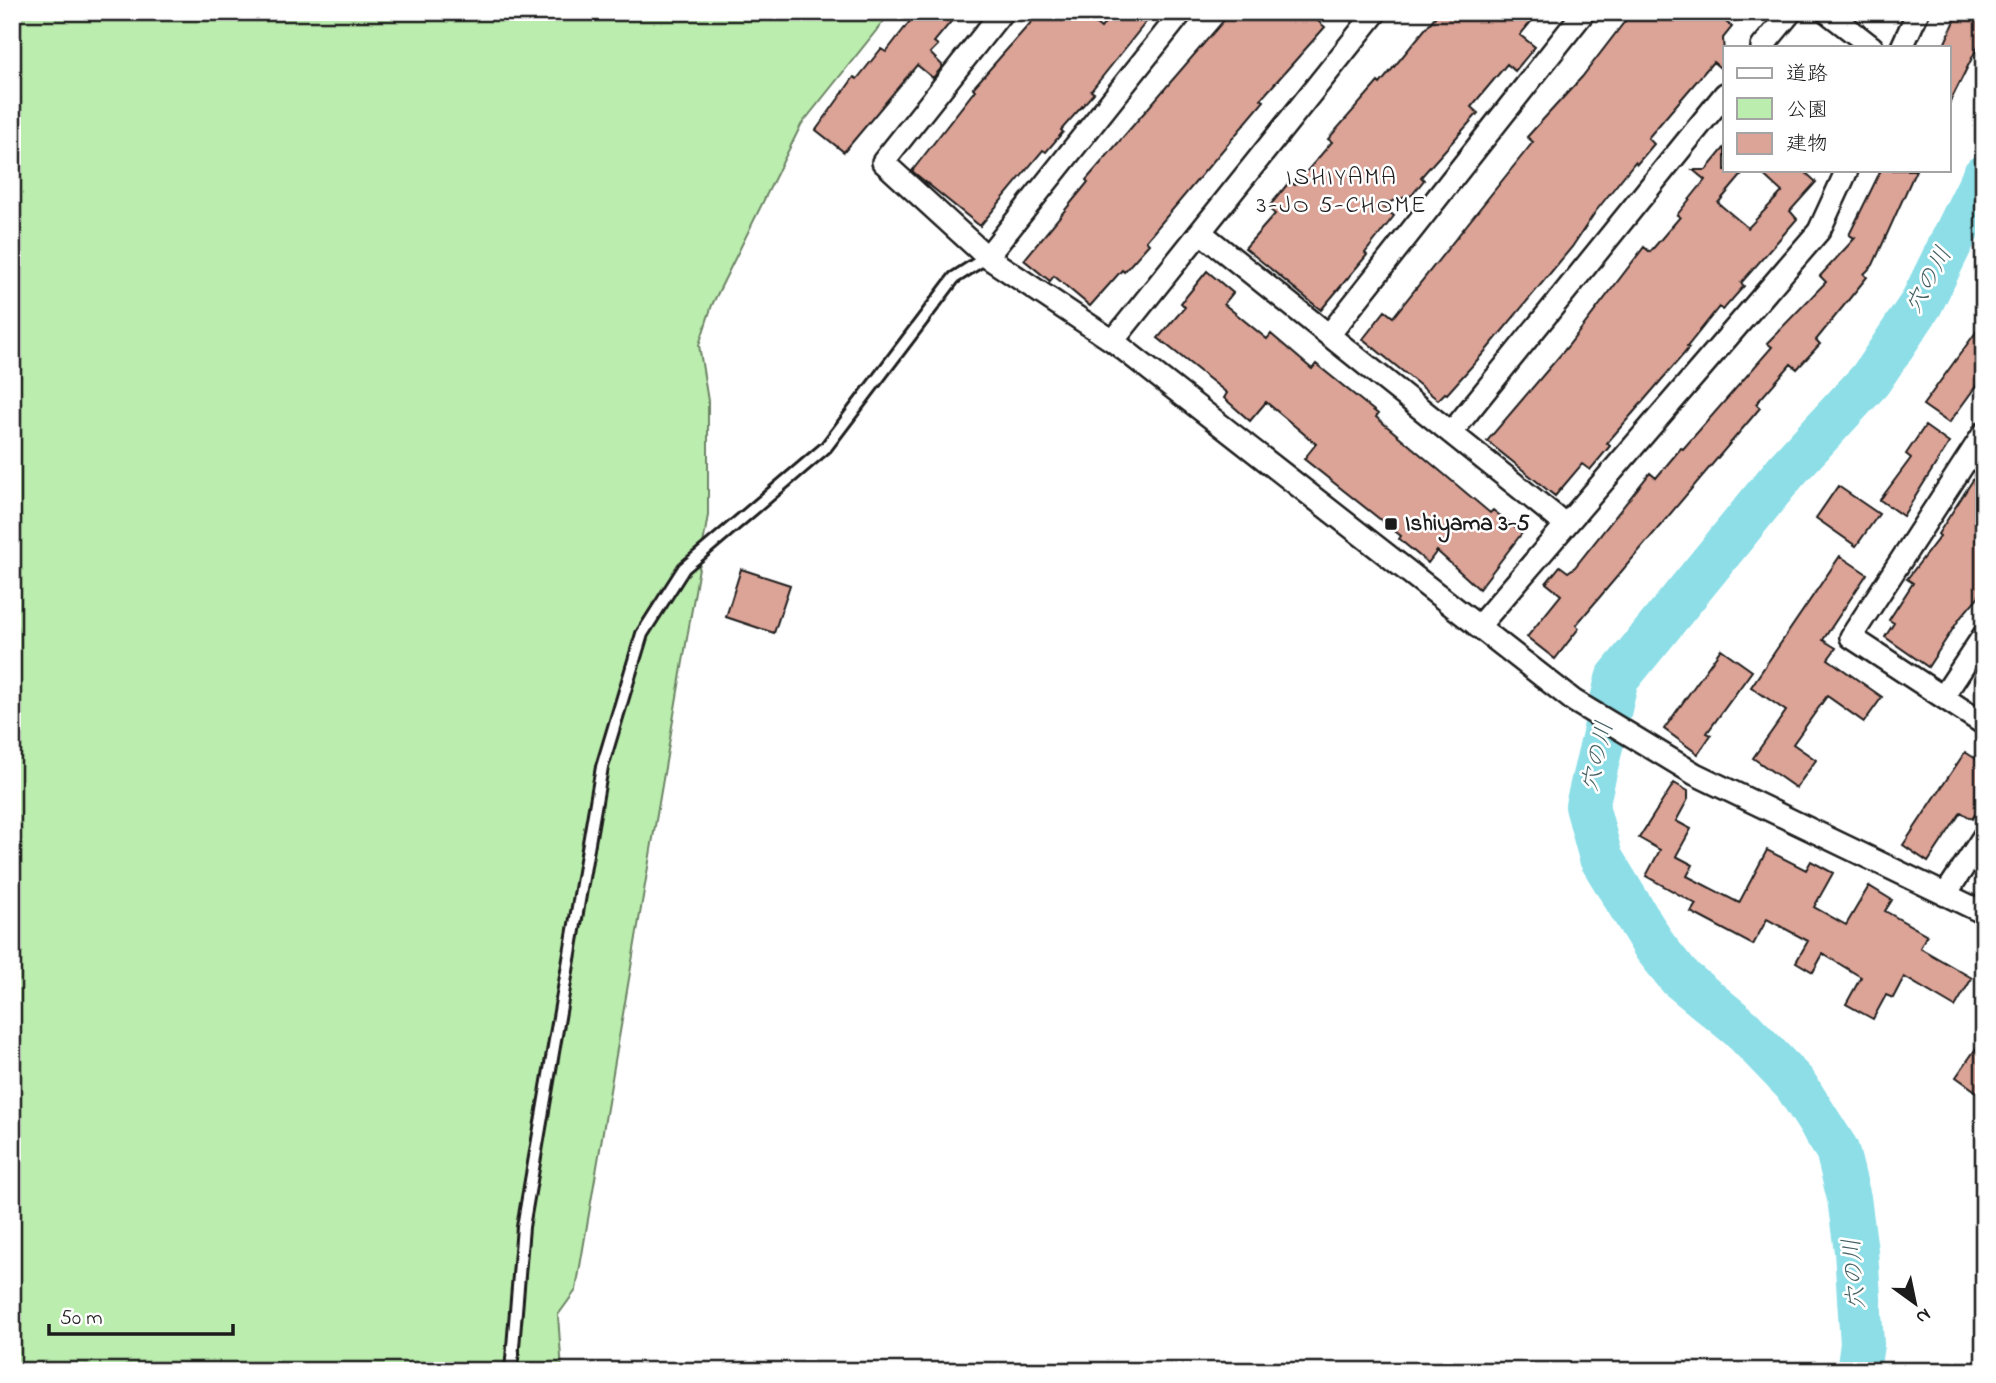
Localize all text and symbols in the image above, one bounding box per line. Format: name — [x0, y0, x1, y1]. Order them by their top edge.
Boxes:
legend — [1723, 46, 1951, 172]
text: 道路 — [1786, 60, 1828, 90]
text: 公園 — [1786, 96, 1828, 126]
text: 建物 — [1786, 130, 1828, 160]
district label: ISHIYAMA 3-JO 5-CHOME — [1256, 161, 1428, 224]
water label: 穴の川 — [1898, 241, 1962, 321]
place label: Ishiyama 3-5 — [1405, 508, 1530, 543]
marker: Ishiyama 3-5 — [1383, 516, 1399, 532]
water label: 穴の川 — [1574, 718, 1624, 796]
water label: 穴の川 — [1835, 1237, 1877, 1311]
north arrow — [1881, 1268, 1951, 1338]
scale bar — [49, 1292, 233, 1336]
text: N — [1910, 1300, 1936, 1330]
text: 50 m — [60, 1304, 103, 1334]

